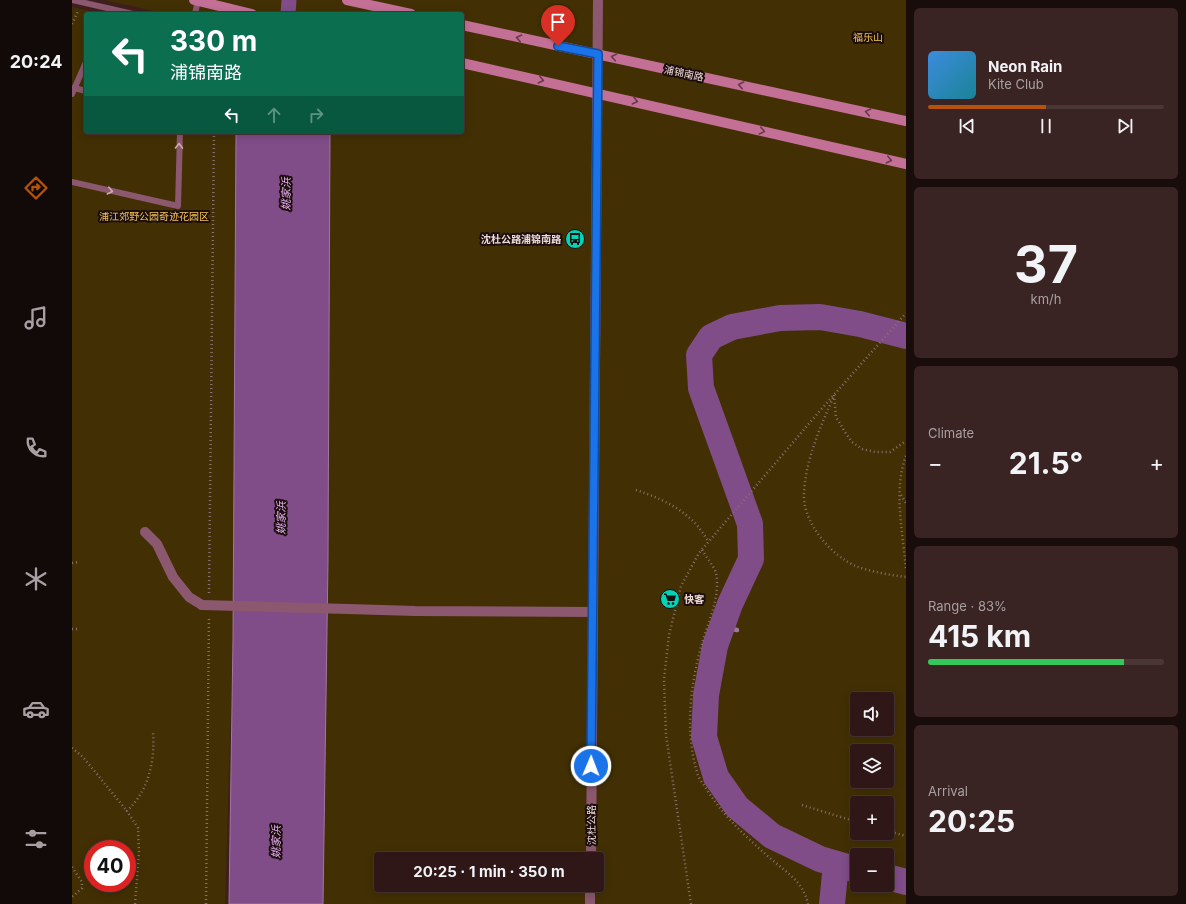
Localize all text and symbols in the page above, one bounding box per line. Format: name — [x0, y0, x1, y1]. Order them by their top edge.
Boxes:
pin — [541, 5, 575, 46]
icon: arrive — [547, 11, 569, 33]
text: 330 m — [170, 24, 257, 58]
icon: left — [104, 28, 156, 80]
park label: 福乐山 — [853, 31, 883, 43]
one-way arrow — [516, 34, 522, 42]
text: 20:24 — [10, 51, 62, 72]
one-way arrow — [611, 54, 617, 62]
text: Neon Rain — [988, 57, 1062, 76]
text: 浦锦南路 — [170, 62, 242, 83]
street label: 浦锦南路 — [663, 63, 705, 83]
one-way arrow — [538, 76, 544, 84]
text: Kite Club — [988, 76, 1044, 92]
one-way arrow — [738, 81, 744, 89]
one-way arrow — [632, 97, 638, 105]
icon: left — [221, 104, 243, 126]
icon: ahead — [263, 104, 285, 126]
icon: right — [305, 104, 327, 126]
one-way arrow — [865, 109, 871, 117]
icon: previous — [956, 115, 978, 137]
icon: pause — [1035, 115, 1057, 137]
icon: next — [1114, 115, 1136, 137]
one-way arrow — [759, 126, 765, 134]
one-way arrow — [175, 143, 183, 149]
one-way arrow — [885, 156, 892, 164]
icon: directions — [22, 174, 50, 202]
water label: 姚家浜 — [279, 176, 293, 211]
one-way arrow — [107, 186, 113, 194]
park label: 浦江郊野公园奇迹花园区 — [99, 210, 209, 222]
bus stop icon: 沈杜公路浦锦南路 — [564, 228, 586, 250]
place label: 沈杜公路浦锦南路 — [481, 233, 562, 245]
text: 37 — [1014, 233, 1078, 296]
text: km/h — [1031, 291, 1061, 307]
icon: music — [22, 304, 50, 332]
text: Climate — [928, 425, 974, 441]
icon: phone — [22, 434, 50, 462]
text: 21.5° — [1009, 445, 1083, 481]
text: − — [928, 450, 943, 476]
text: + — [1149, 450, 1164, 476]
water label: 姚家浜 — [274, 500, 288, 535]
icon: climate — [22, 565, 50, 593]
supermarket icon: 快客 — [659, 588, 681, 610]
place label: 快客 — [684, 593, 705, 605]
text: Range · 83% — [928, 598, 1007, 614]
text: 415 km — [928, 618, 1031, 654]
map controls — [850, 692, 894, 892]
button: sound — [850, 692, 894, 736]
icon: car — [22, 695, 50, 723]
button: layers — [850, 744, 894, 788]
position arrow — [570, 745, 612, 787]
text: Arrival — [928, 783, 968, 799]
button: + — [850, 796, 894, 840]
text: 20:25 — [928, 803, 1015, 839]
street label: 沈杜公路 — [585, 805, 597, 845]
water label: 姚家浜 — [269, 824, 283, 859]
icon: filters — [22, 825, 50, 853]
speed limit sign: 40 — [84, 840, 136, 892]
button: − — [850, 848, 894, 892]
text: 20:25 · 1 min · 350 m — [413, 862, 565, 881]

